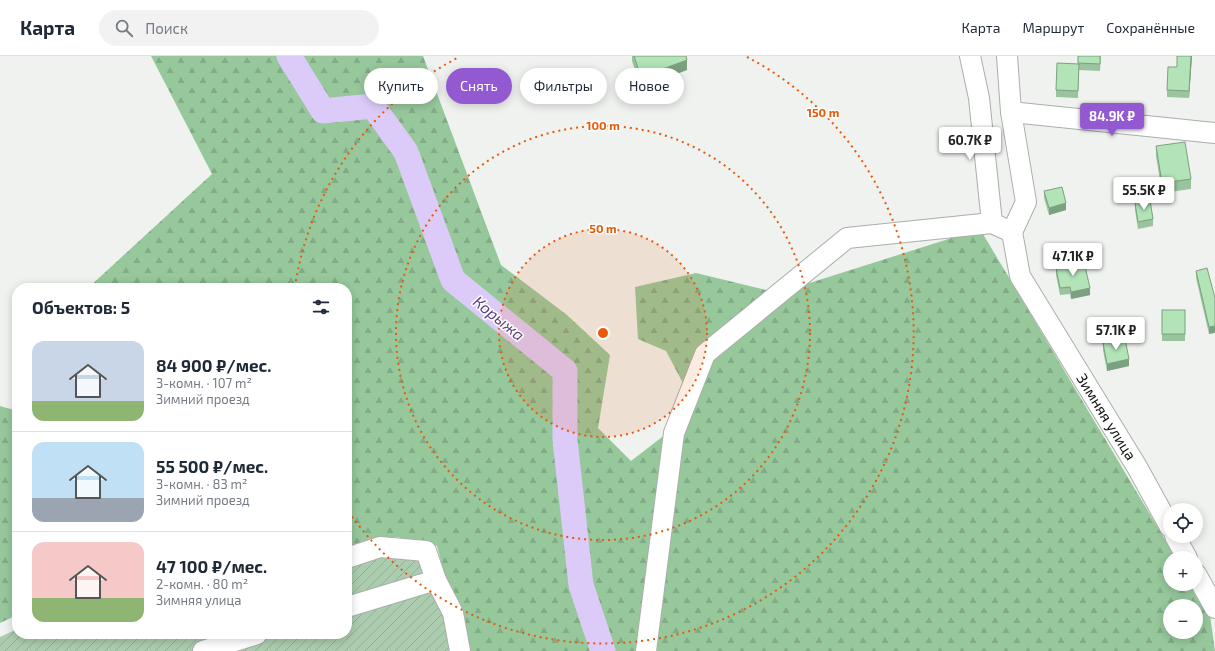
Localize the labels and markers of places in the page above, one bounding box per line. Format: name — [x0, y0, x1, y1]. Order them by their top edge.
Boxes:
pin: 84.9K ₽ — [1075, 103, 1149, 137]
pin: 60.7K ₽ — [933, 127, 1007, 161]
pin: 55.5K ₽ — [1107, 177, 1181, 211]
pin: 47.1K ₽ — [1036, 243, 1110, 277]
pin: 57.1K ₽ — [1079, 317, 1153, 351]
centre of rings — [596, 326, 610, 340]

